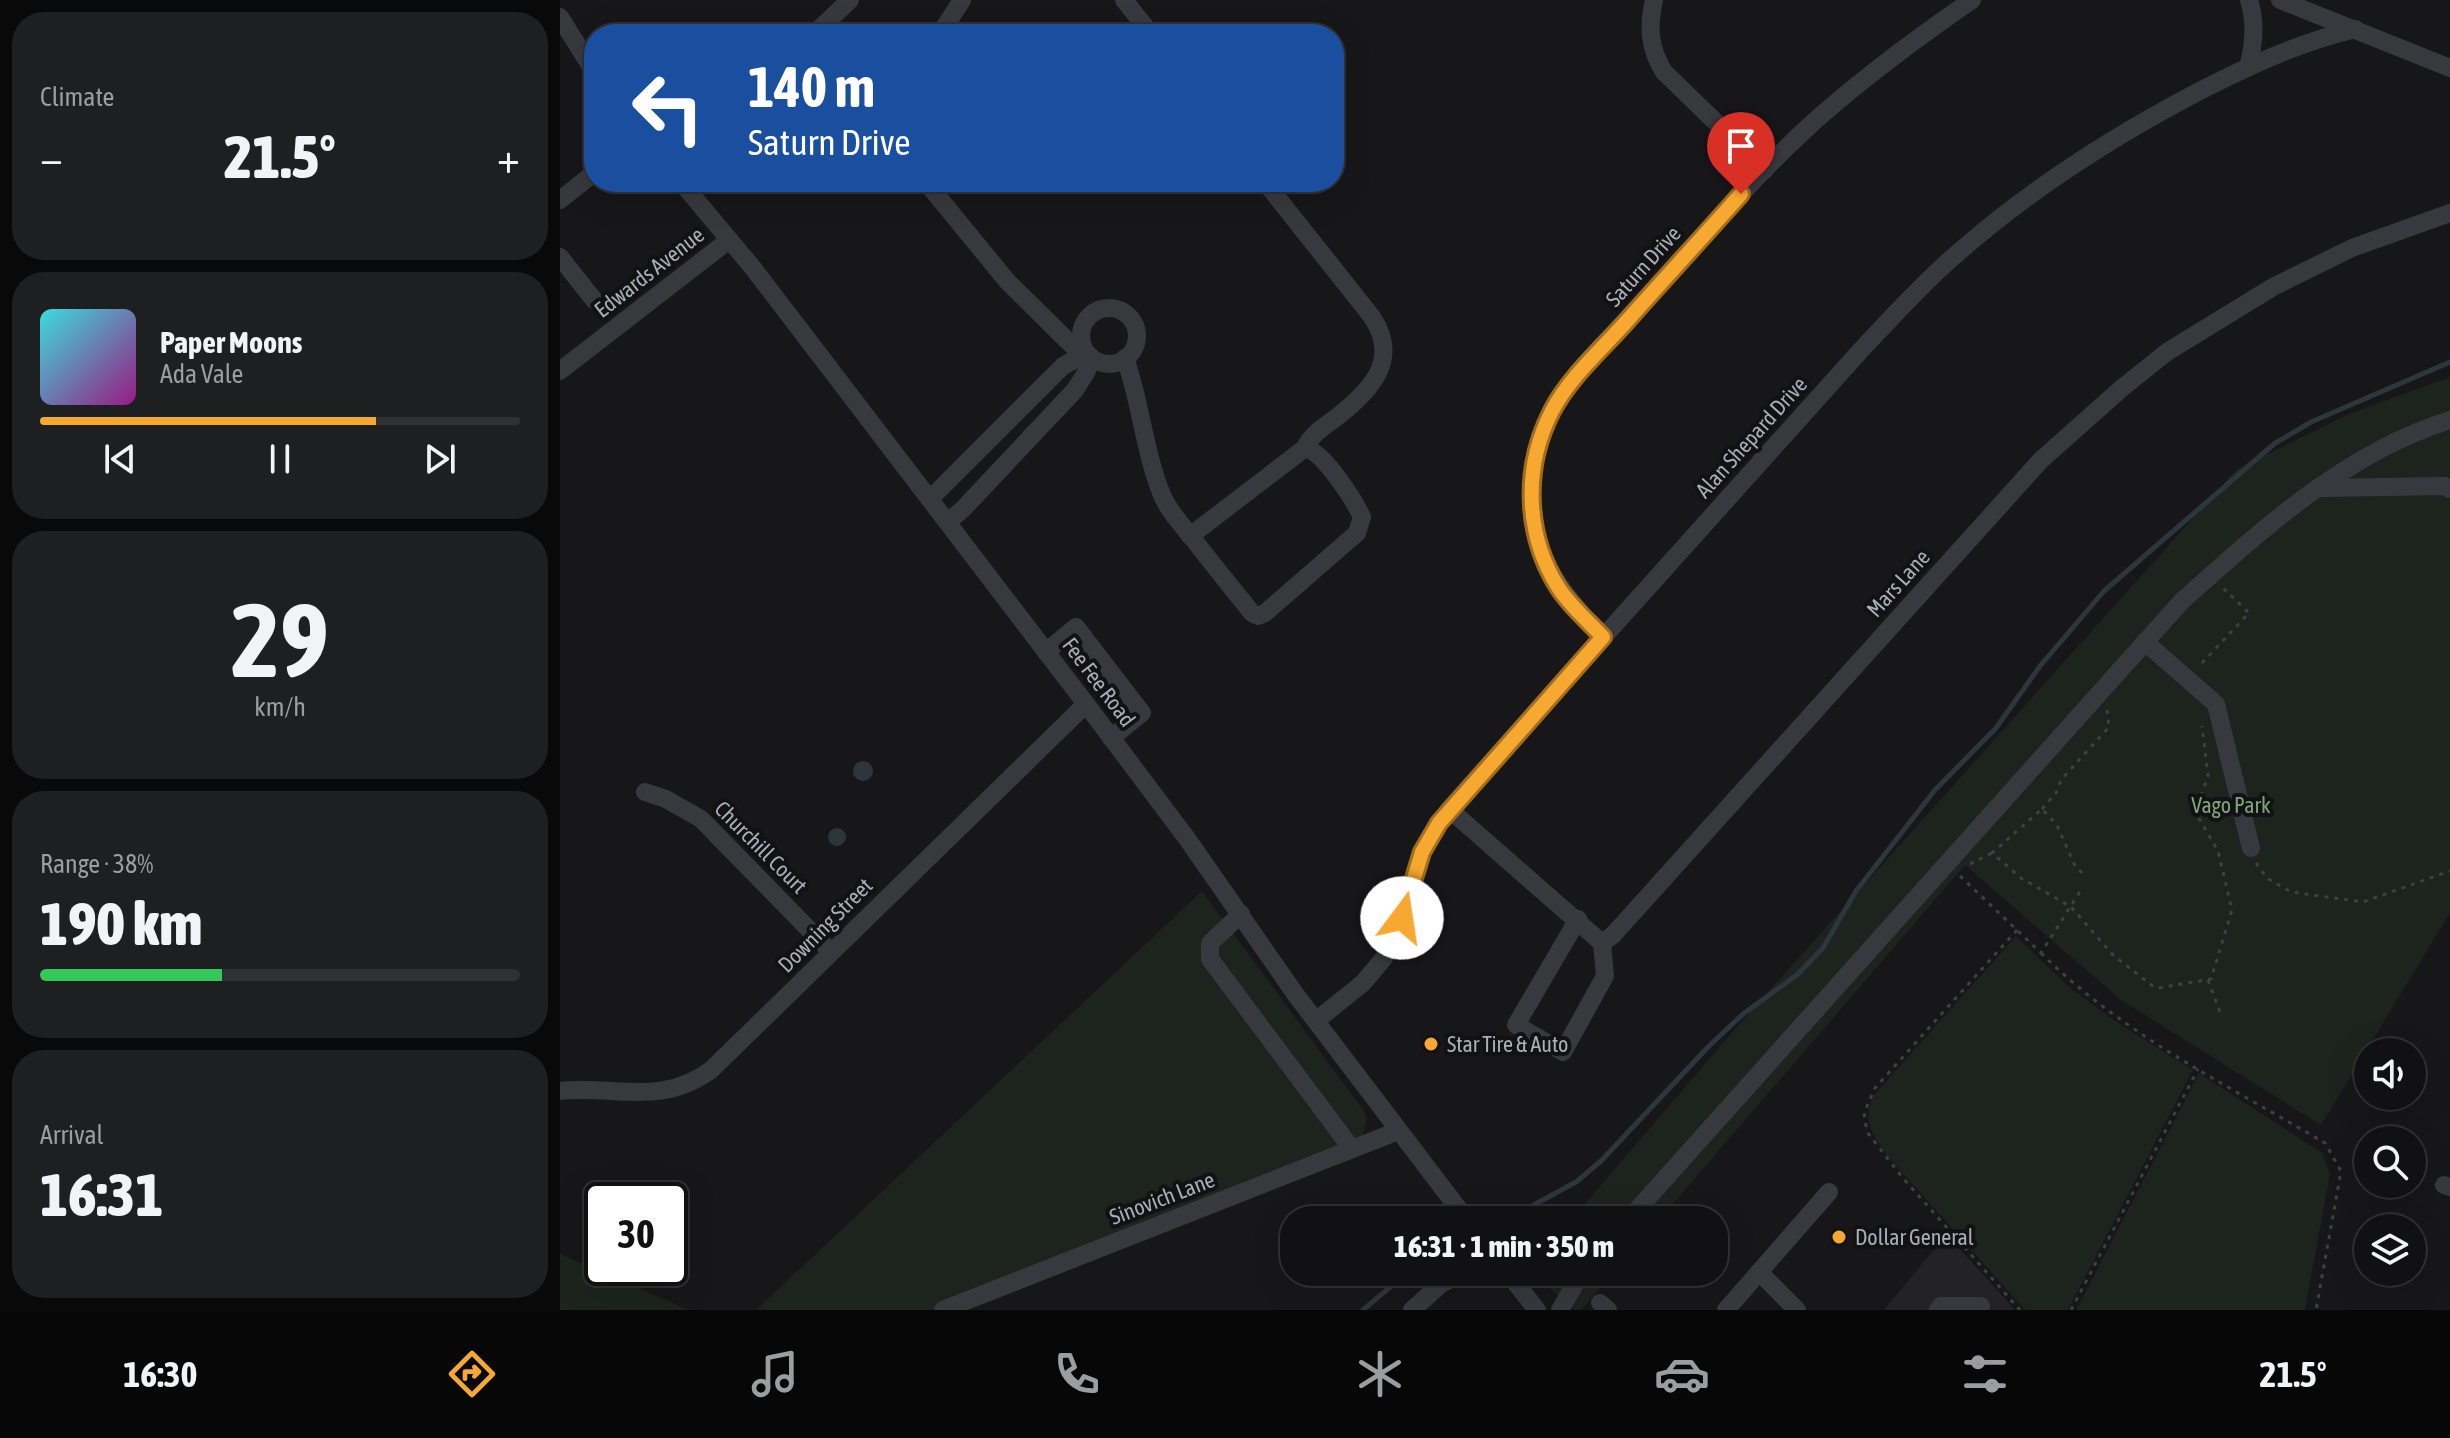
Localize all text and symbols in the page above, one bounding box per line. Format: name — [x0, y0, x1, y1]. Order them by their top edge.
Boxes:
text: 140 m — [748, 55, 875, 119]
icon: left — [616, 56, 720, 160]
text: Climate — [40, 82, 114, 112]
pin — [1707, 112, 1775, 194]
text: Saturn Drive — [748, 121, 911, 163]
text: 21.5° — [224, 122, 336, 191]
icon: arrive — [1719, 124, 1763, 168]
text: − — [40, 132, 63, 182]
text: + — [497, 132, 520, 182]
street label: Saturn Drive — [1600, 220, 1686, 312]
street label: Edwards Avenue — [589, 221, 709, 323]
text: Paper Moons — [160, 325, 302, 359]
text: Ada Vale — [160, 359, 243, 389]
street label: Alan Shepard Drive — [1690, 371, 1812, 503]
icon: previous — [98, 437, 142, 481]
icon: pause — [258, 437, 302, 481]
icon: next — [418, 437, 462, 481]
street label: Mars Lane — [1861, 544, 1935, 622]
text: 29 — [231, 580, 329, 699]
street label: Fee Fee Road — [1057, 632, 1141, 732]
text: km/h — [254, 692, 306, 722]
park label: Vago Park — [2191, 792, 2271, 818]
street label: Churchill Court — [709, 795, 813, 899]
text: Range · 38% — [40, 849, 153, 879]
street label: Downing Street — [772, 872, 878, 978]
position arrow — [1360, 876, 1444, 960]
text: 190 km — [40, 889, 202, 958]
place label: Star Tire & Auto — [1447, 1031, 1568, 1057]
marker: Star Tire & Auto — [1422, 1035, 1440, 1053]
map controls — [2354, 1038, 2426, 1286]
button: sound — [2354, 1038, 2426, 1110]
text: Arrival — [40, 1120, 104, 1150]
button: search — [2354, 1126, 2426, 1198]
text: 16:31 — [40, 1160, 163, 1229]
street label: Sinovich Lane — [1106, 1166, 1218, 1230]
speed limit sign: 30 — [584, 1182, 688, 1286]
button: layers — [2354, 1214, 2426, 1286]
place label: Dollar General — [1855, 1224, 1974, 1250]
marker: Dollar General — [1830, 1228, 1848, 1246]
text: 16:31 · 1 min · 350 m — [1394, 1229, 1614, 1263]
icon: directions — [444, 1346, 500, 1402]
icon: music — [747, 1346, 803, 1402]
icon: phone — [1049, 1346, 1105, 1402]
icon: climate — [1352, 1346, 1408, 1402]
icon: car — [1654, 1346, 1710, 1402]
icon: filters — [1957, 1346, 2013, 1402]
text: 16:30 — [123, 1353, 197, 1395]
text: 21.5° — [2260, 1353, 2327, 1395]

